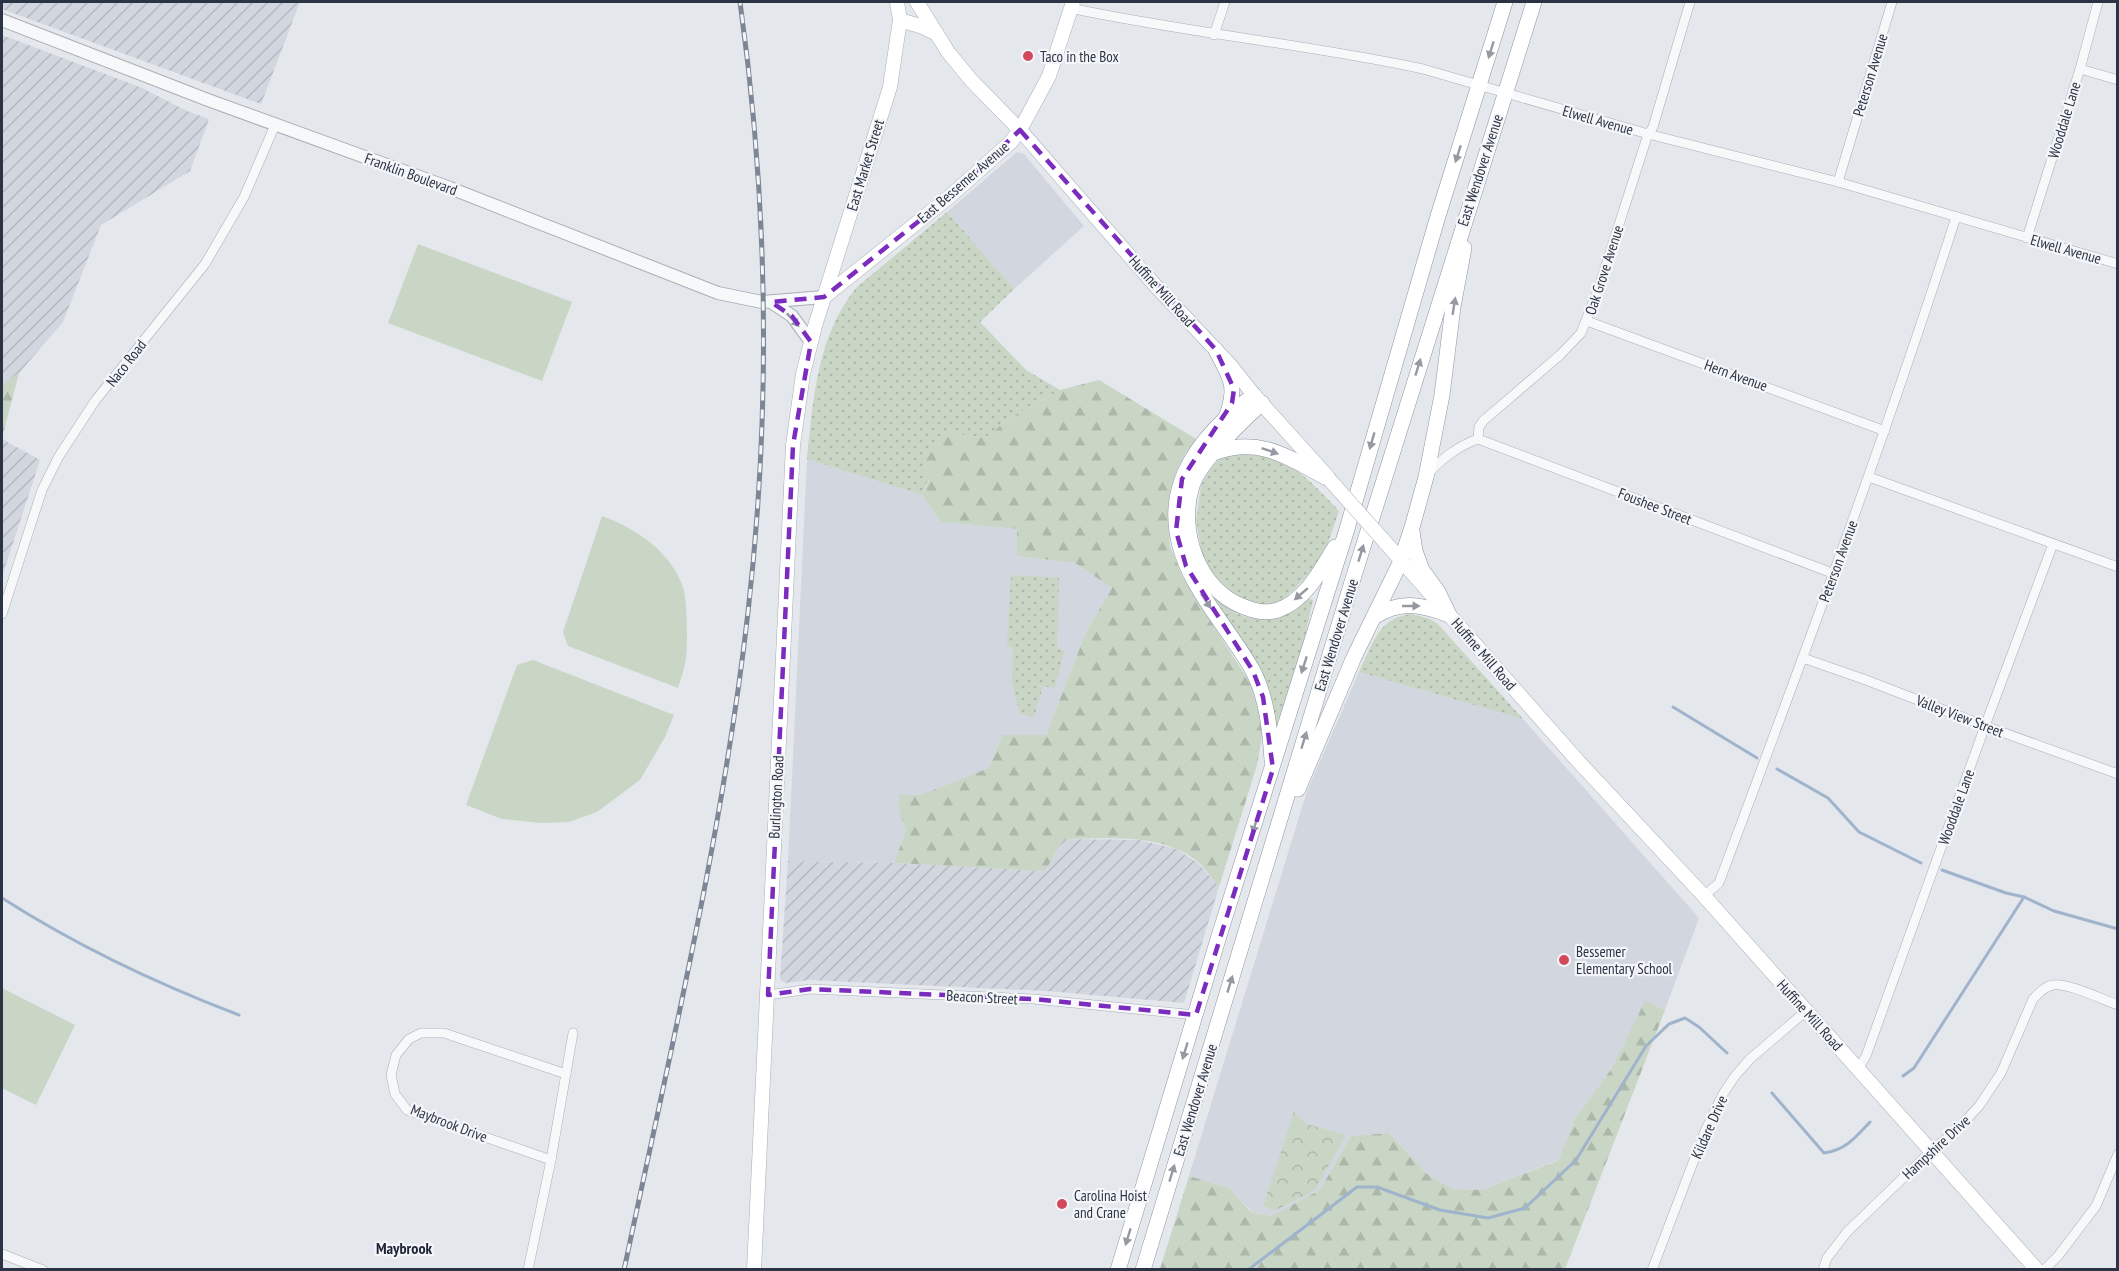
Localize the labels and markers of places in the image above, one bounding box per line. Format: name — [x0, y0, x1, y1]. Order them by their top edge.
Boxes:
place label: Taco in the Box — [1040, 47, 1119, 66]
marker: Taco in the Box — [1021, 49, 1035, 63]
place label: Bessemer Elementary School — [1576, 942, 1673, 978]
marker: Bessemer Elementary School — [1557, 953, 1571, 967]
place label: Carolina Hoist and Crane — [1074, 1186, 1147, 1222]
marker: Carolina Hoist and Crane — [1055, 1197, 1069, 1211]

